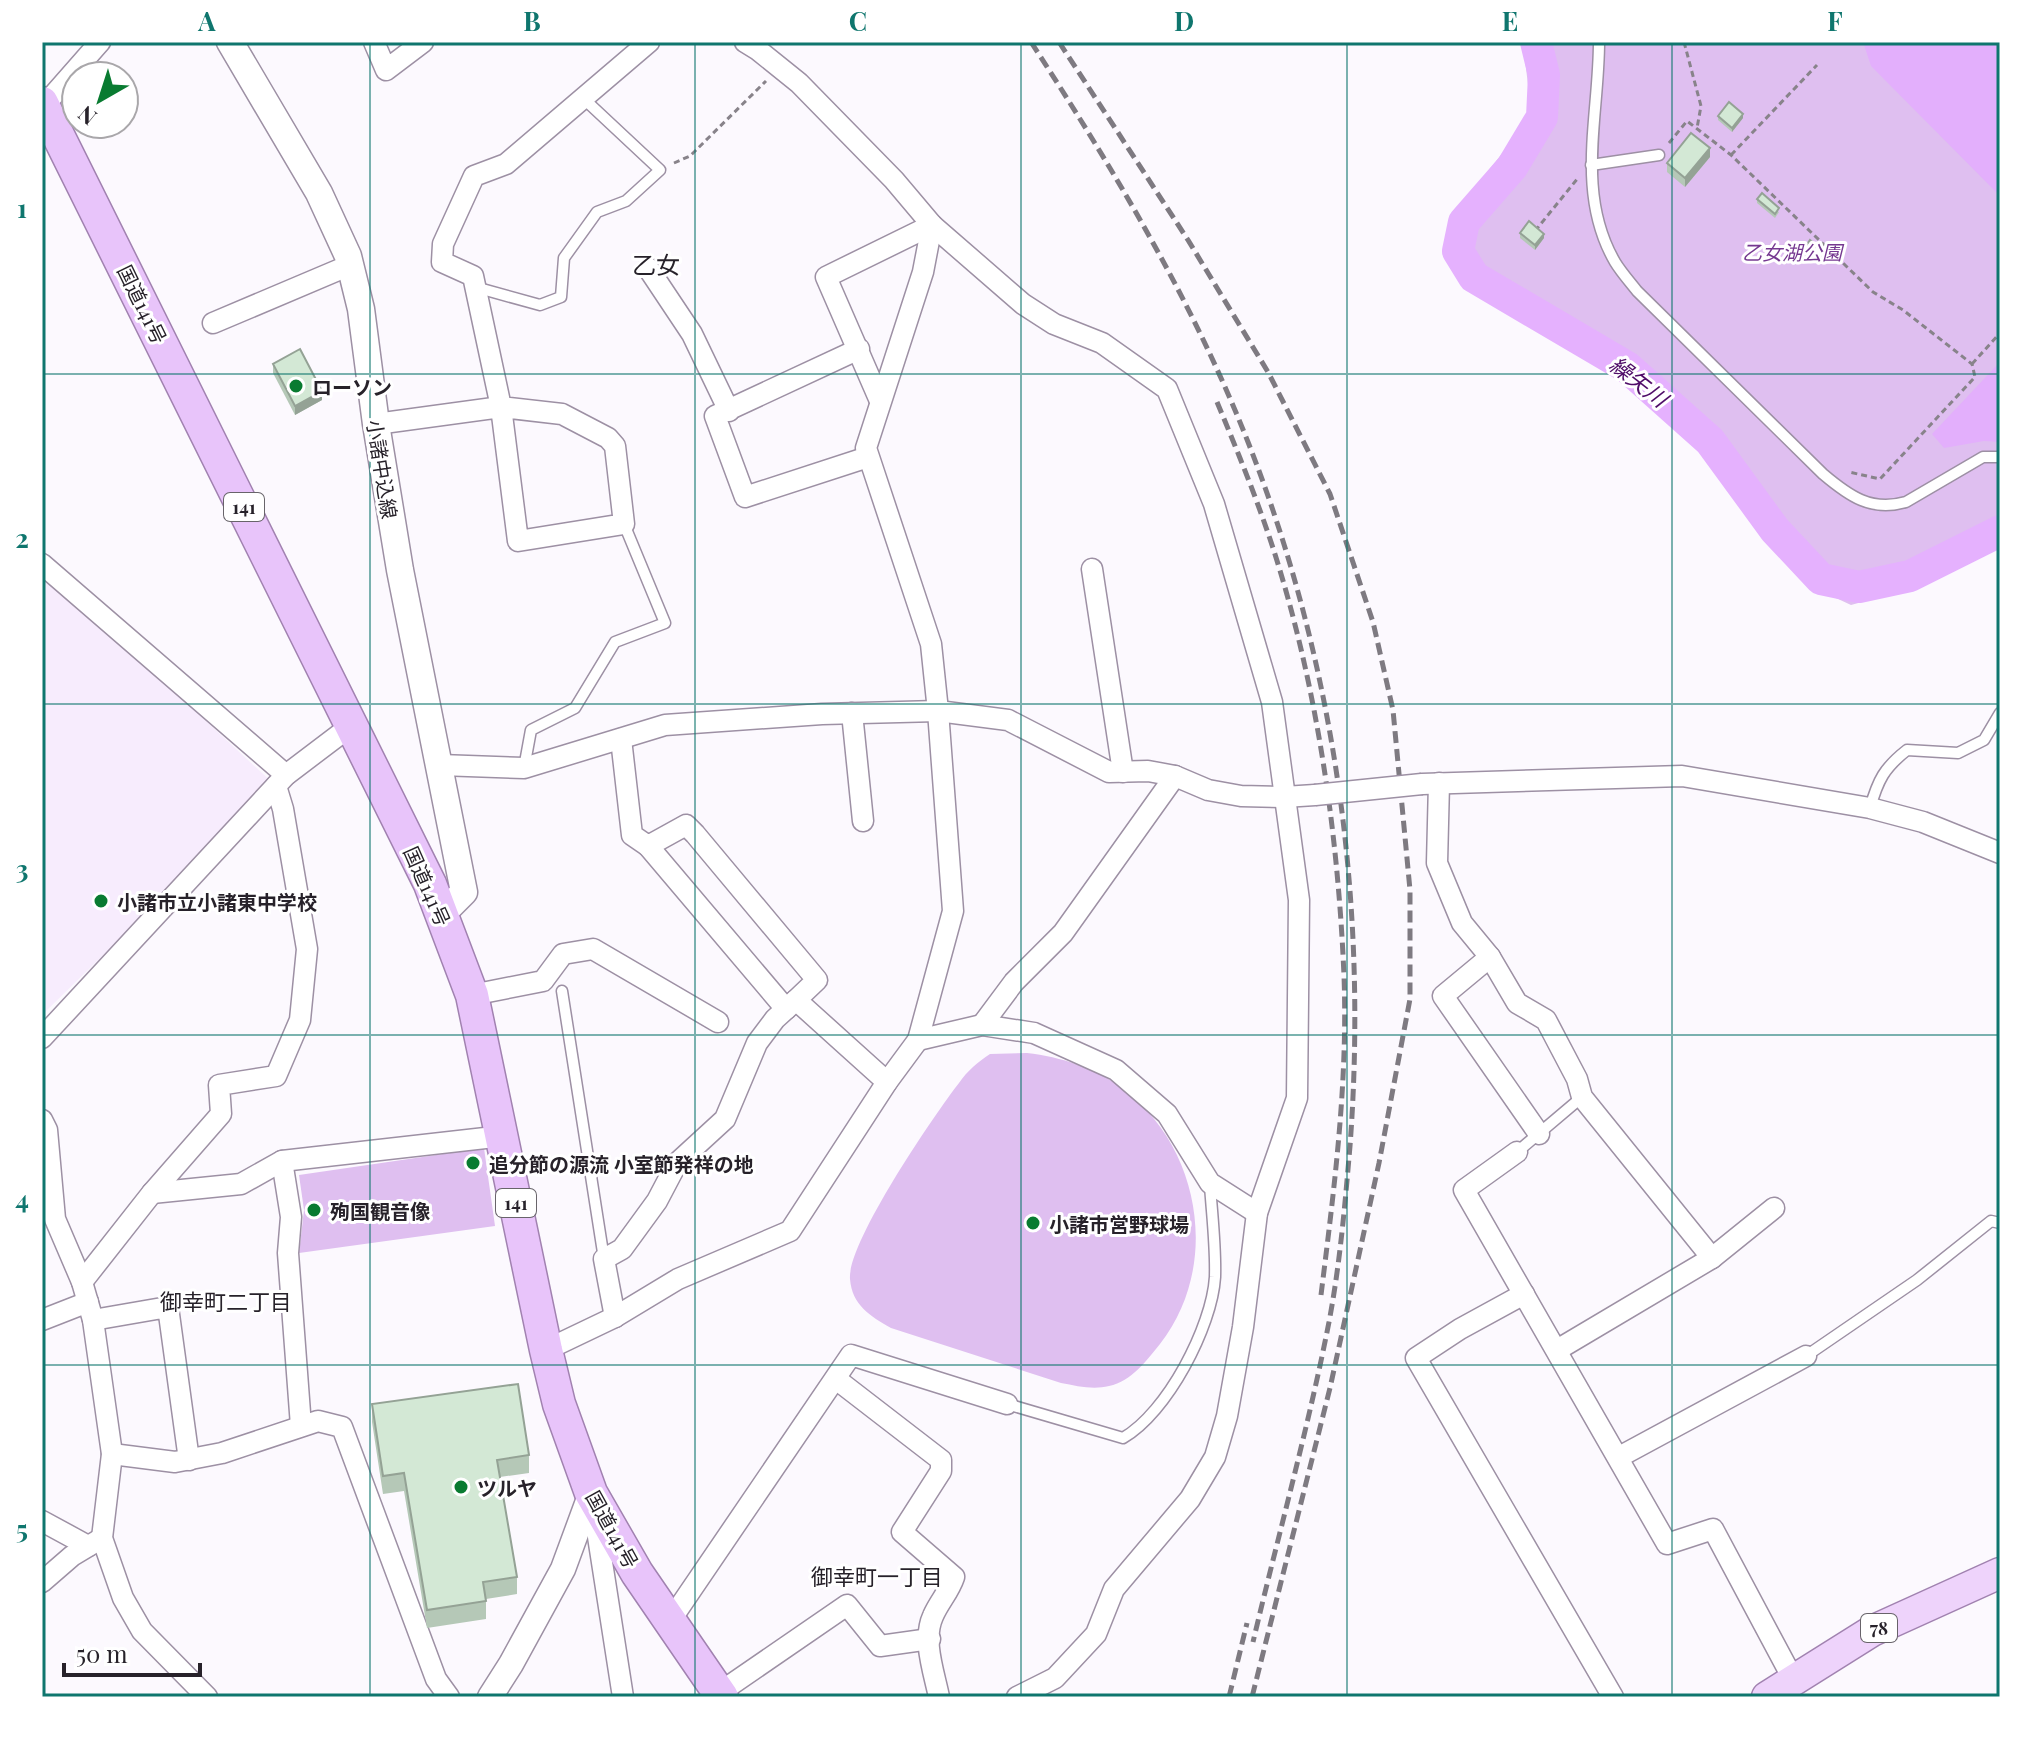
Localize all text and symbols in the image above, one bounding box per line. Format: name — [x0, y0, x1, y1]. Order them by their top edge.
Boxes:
text: A — [197, 3, 216, 38]
text: B — [523, 3, 541, 38]
text: C — [849, 3, 867, 38]
text: D — [1174, 3, 1194, 38]
text: E — [1502, 3, 1518, 38]
text: F — [1827, 3, 1843, 38]
north arrow — [60, 60, 140, 140]
text: N — [71, 100, 102, 133]
text: 1 — [17, 190, 27, 225]
park label: 乙女湖公園 — [1742, 238, 1845, 265]
district label: 乙女 — [632, 248, 680, 280]
street label: 国道141号 — [112, 260, 174, 348]
water label: 繰矢川 — [1604, 349, 1676, 414]
place label: ローソン — [312, 373, 392, 400]
marker: ローソン — [287, 377, 305, 395]
street label: 小諸中込線 — [362, 418, 404, 520]
road number: 141 — [224, 493, 264, 521]
text: 2 — [15, 520, 29, 555]
street label: 国道141号 — [398, 842, 458, 930]
text: 3 — [16, 851, 28, 886]
place label: 小諸市立小諸東中学校 — [117, 888, 317, 915]
marker: 小諸市立小諸東中学校 — [92, 892, 110, 910]
place label: 追分節の源流 小室節発祥の地 — [489, 1150, 754, 1177]
marker: 追分節の源流 小室節発祥の地 — [464, 1154, 482, 1172]
text: 4 — [15, 1181, 29, 1216]
road number: 141 — [496, 1189, 536, 1217]
place label: 殉国観音像 — [330, 1197, 430, 1224]
marker: 殉国観音像 — [305, 1201, 323, 1219]
place label: 小諸市営野球場 — [1049, 1210, 1189, 1237]
marker: 小諸市営野球場 — [1024, 1214, 1042, 1232]
district label: 御幸町二丁目 — [160, 1286, 292, 1316]
place label: ツルヤ — [477, 1474, 537, 1501]
marker: ツルヤ — [452, 1478, 470, 1496]
street label: 国道141号 — [581, 1485, 645, 1573]
text: 5 — [16, 1511, 28, 1546]
district label: 御幸町一丁目 — [811, 1561, 943, 1591]
road number: 78 — [1861, 1614, 1897, 1642]
scale bar — [64, 1627, 200, 1677]
text: 50 m — [76, 1637, 128, 1669]

